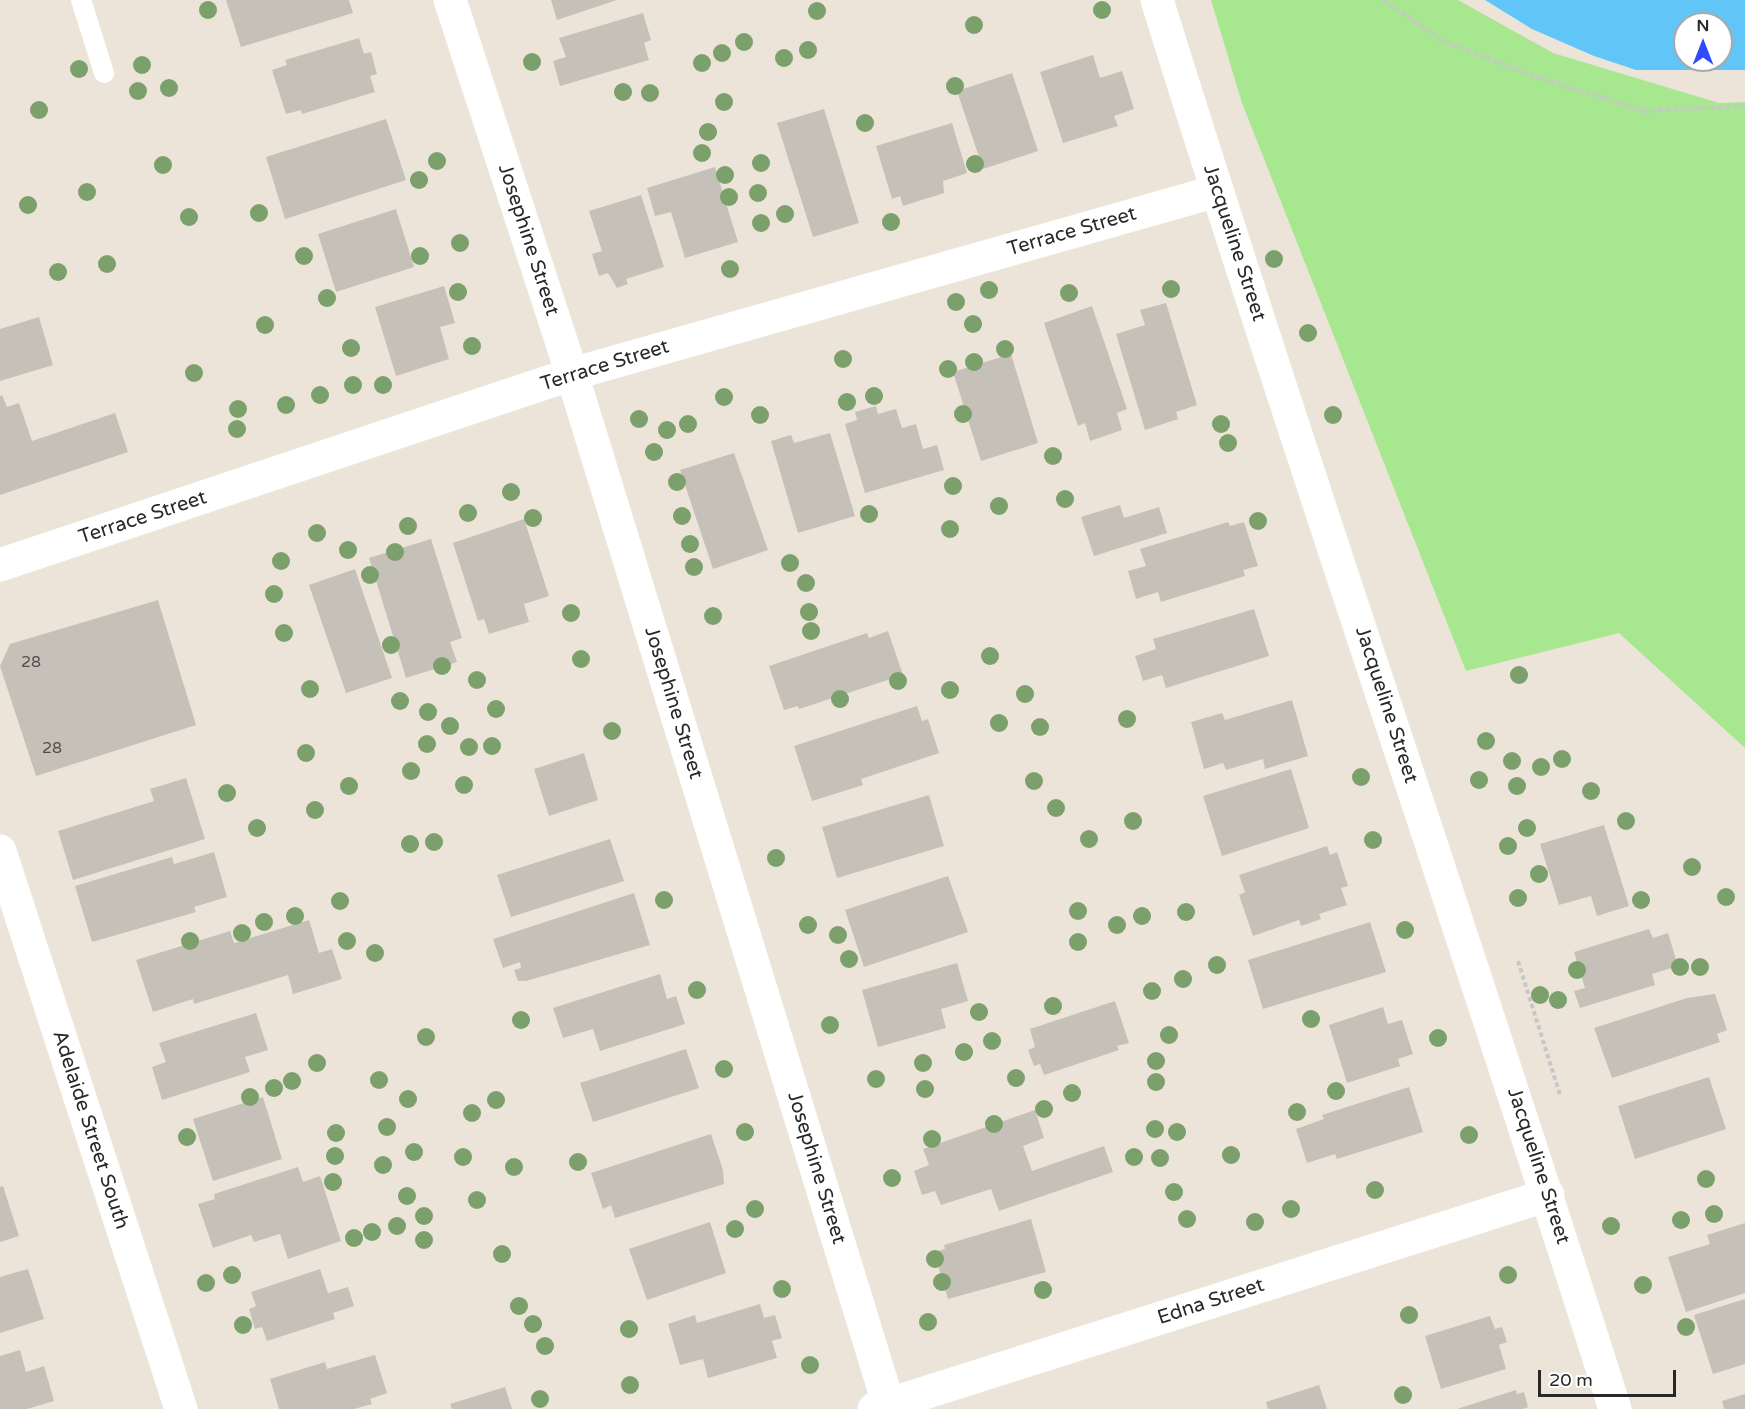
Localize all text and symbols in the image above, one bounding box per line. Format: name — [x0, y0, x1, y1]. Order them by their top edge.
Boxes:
north arrow — [1673, 12, 1733, 72]
text: N — [1697, 16, 1709, 36]
street label: Josephine Street — [492, 161, 564, 319]
street label: Jacqueline Street — [1197, 162, 1271, 324]
street label: Terrace Street — [1005, 202, 1139, 262]
street label: Terrace Street — [538, 335, 672, 397]
street label: Terrace Street — [76, 486, 210, 550]
street label: Josephine Street — [638, 624, 708, 782]
street label: Jacqueline Street — [1349, 624, 1423, 786]
house number: 28 — [21, 653, 41, 673]
house number: 28 — [42, 739, 62, 759]
street label: Adelaide Street South — [46, 1027, 134, 1233]
street label: Jacqueline Street — [1501, 1085, 1575, 1247]
street label: Josephine Street — [781, 1089, 851, 1247]
street label: Edna Street — [1155, 1273, 1267, 1331]
scale bar — [1541, 1358, 1679, 1396]
text: 20 m — [1549, 1369, 1593, 1391]

